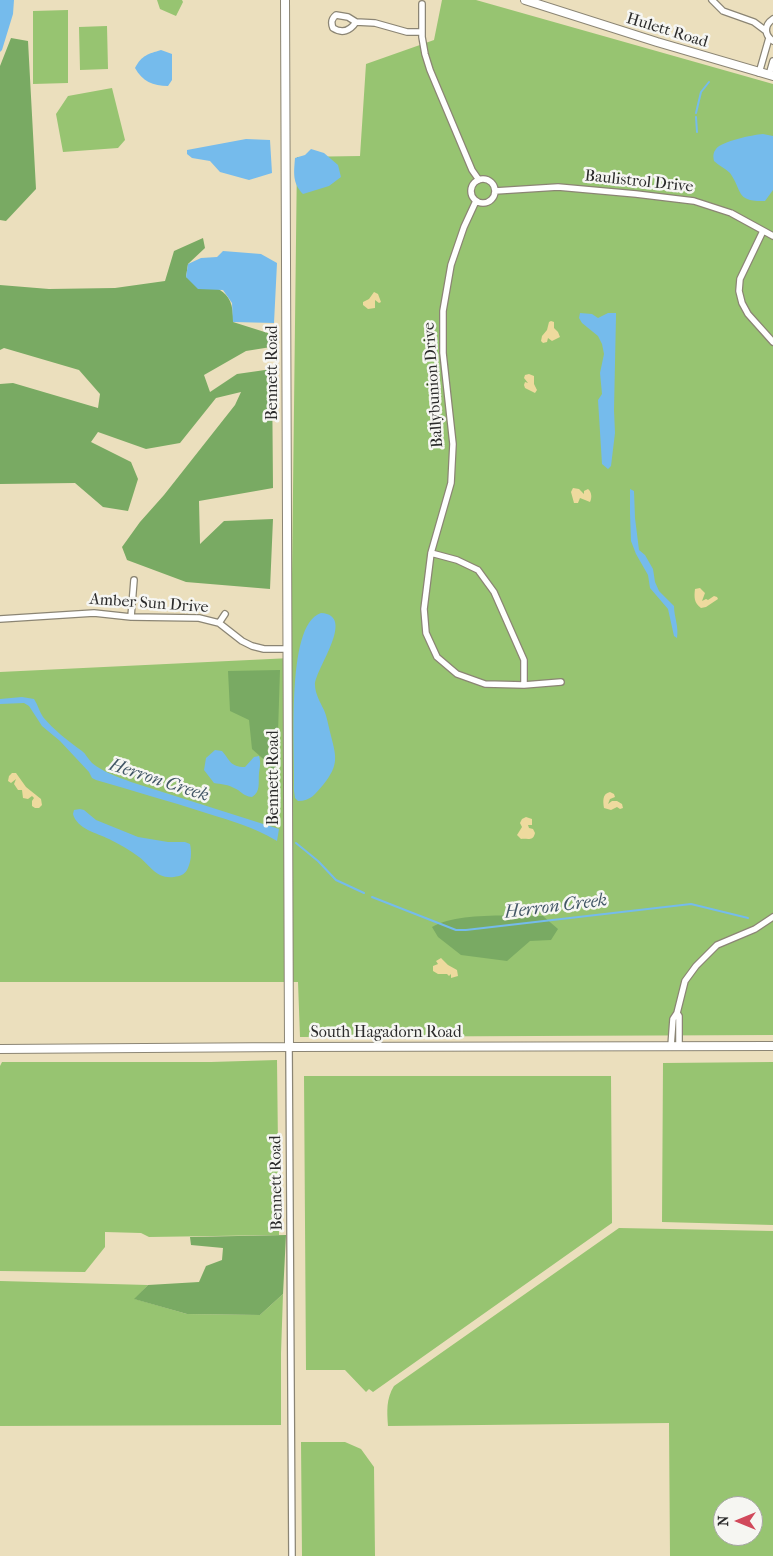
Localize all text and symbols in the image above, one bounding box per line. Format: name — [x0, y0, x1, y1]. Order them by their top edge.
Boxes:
street label: Hulett Road — [624, 10, 710, 52]
street label: Baulistrol Drive — [584, 167, 694, 197]
street label: Ballybunion Drive — [420, 322, 448, 448]
street label: Bennett Road — [263, 325, 283, 421]
street label: Amber Sun Drive — [89, 590, 209, 618]
street label: Bennett Road — [264, 730, 284, 826]
water label: Herron Creek — [107, 755, 211, 807]
water label: Herron Creek — [504, 890, 608, 924]
street label: South Hagadorn Road — [310, 1023, 462, 1043]
street label: Bennett Road — [267, 1135, 287, 1231]
north arrow — [713, 1496, 763, 1546]
text: N — [715, 1516, 732, 1526]

